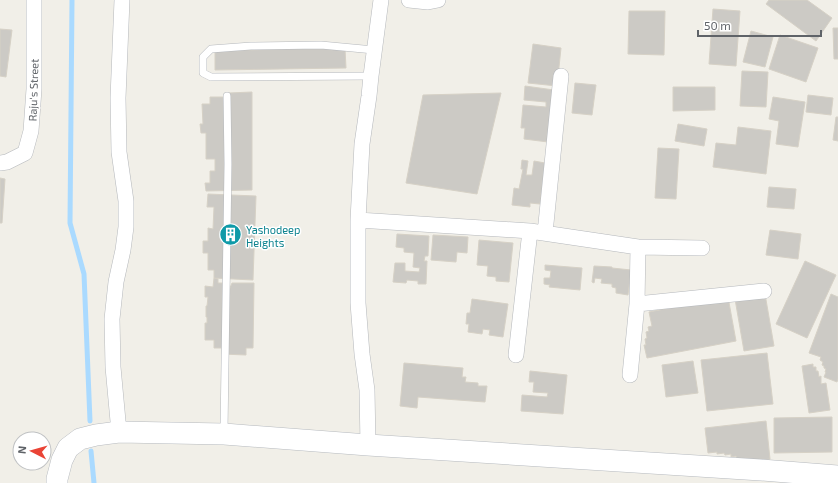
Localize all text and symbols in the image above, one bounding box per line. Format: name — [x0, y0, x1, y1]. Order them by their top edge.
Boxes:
scale bar — [698, 12, 821, 38]
text: 50 m — [704, 18, 731, 32]
street label: Raju's Street — [25, 58, 42, 122]
building icon: Yashodeep Heights — [218, 222, 244, 248]
place label: Yashodeep Heights — [246, 223, 300, 249]
north arrow — [12, 431, 52, 471]
text: N — [15, 445, 28, 455]

